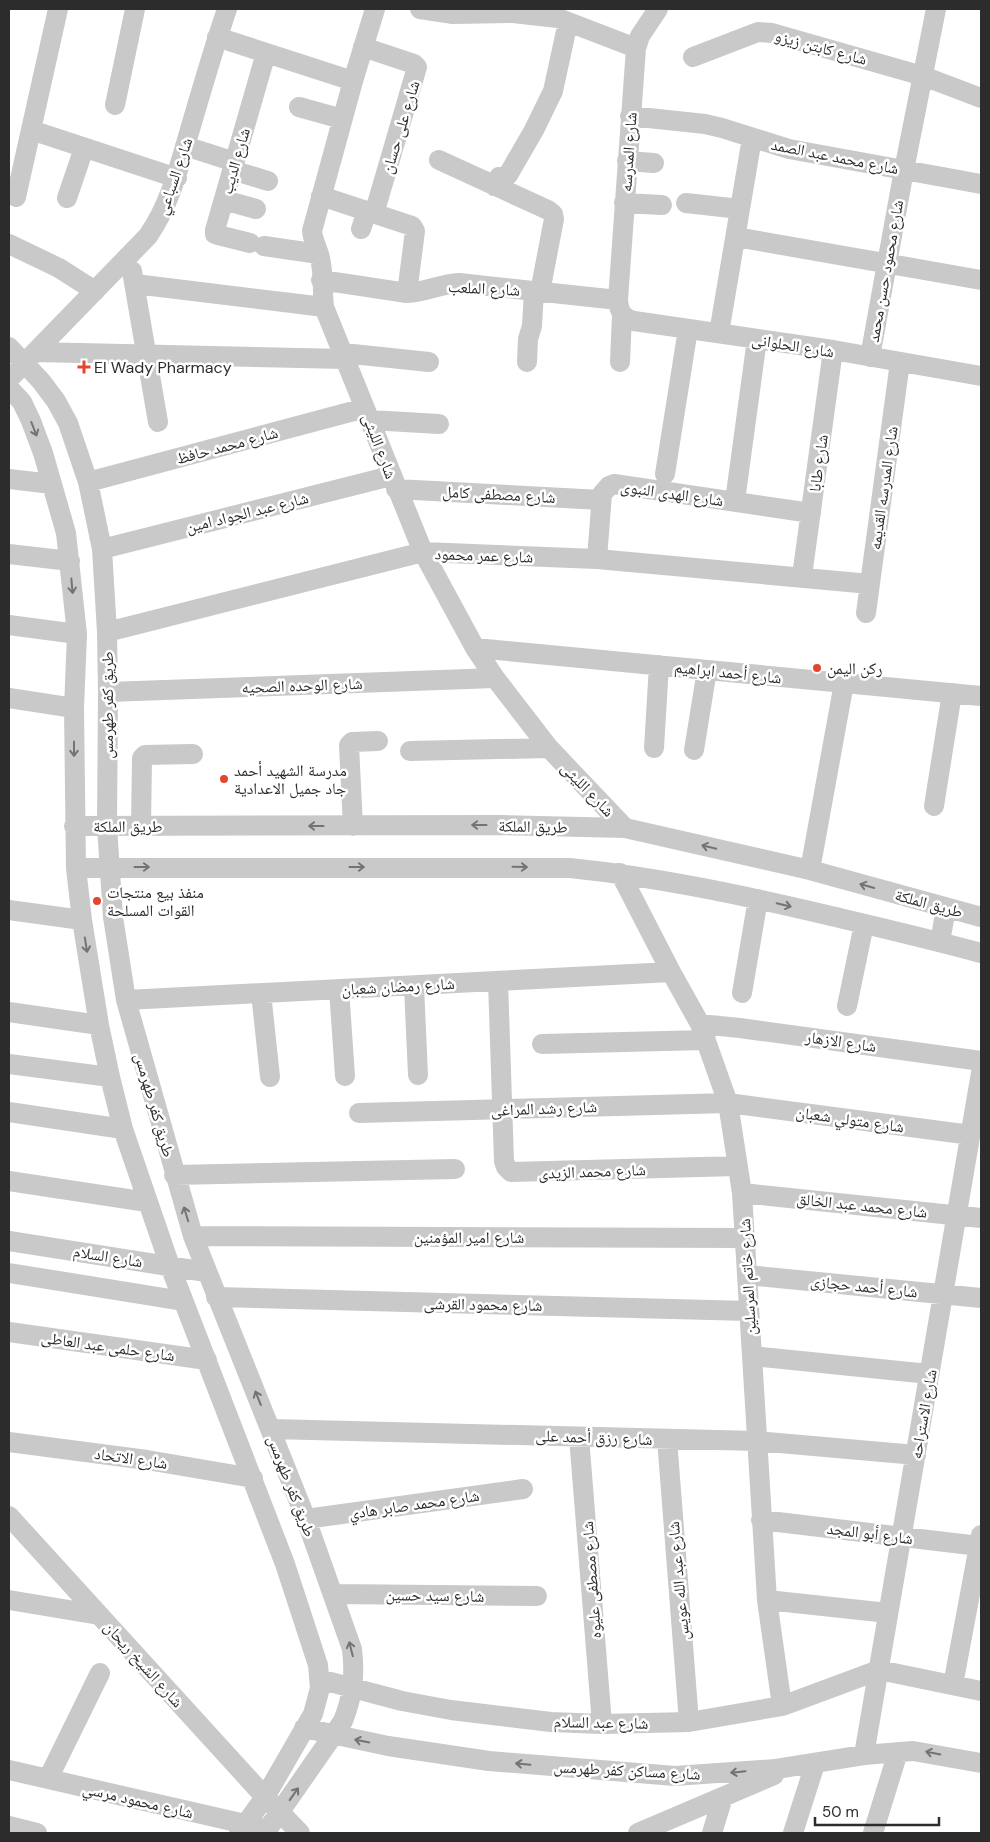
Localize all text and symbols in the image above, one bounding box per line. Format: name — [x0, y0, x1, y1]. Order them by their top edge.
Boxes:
street label: شارع كابتن زيزو — [772, 25, 869, 70]
street label: شارع على حسان — [376, 78, 425, 176]
street label: شارع المدرسه — [615, 111, 642, 193]
street label: شارع الديب — [216, 126, 255, 197]
street label: شارع محمد عبد الصمد — [769, 134, 900, 179]
street label: شارع السباعي — [151, 135, 199, 218]
street label: شارع محمود حسن محمد — [863, 198, 908, 344]
street label: شارع الملعب — [447, 276, 521, 301]
street label: شارع الحلوانى — [750, 329, 836, 362]
place label: El Wady Pharmacy — [94, 357, 232, 378]
marker: El Wady Pharmacy — [78, 361, 90, 373]
street label: شارع الليثى — [357, 411, 402, 482]
one-way arrow — [30, 421, 39, 436]
street label: شارع محمد حافظ — [174, 422, 280, 469]
street label: شارع المدرسه القديمه — [864, 425, 903, 551]
street label: شارع طابا — [804, 433, 833, 493]
street label: شارع الهدى النبوى — [619, 476, 725, 511]
street label: شارع مصطفى كامل — [442, 481, 556, 508]
street label: شارع عبد الجواد امين — [184, 487, 311, 538]
street label: شارع عمر محمود — [434, 543, 534, 568]
one-way arrow — [67, 578, 77, 594]
street label: طريق كفر طهرمس — [97, 651, 118, 759]
street label: شارع أحمد ابراهيم — [673, 656, 783, 689]
place label: ركن اليمن — [827, 658, 882, 679]
marker: ركن اليمن — [811, 662, 823, 674]
street label: شارع الوحده الصحيه — [241, 673, 363, 698]
one-way arrow — [69, 740, 79, 756]
street label: شارع الليثى — [556, 757, 619, 821]
place label: مدرسة الشهيد أحمد جاد جميل الاعدادية — [234, 760, 347, 799]
marker: مدرسة الشهيد أحمد جاد جميل الاعدادية — [218, 773, 230, 785]
street label: طريق الملكة — [498, 815, 568, 838]
street label: طريق الملكة — [93, 816, 163, 837]
one-way arrow — [308, 821, 324, 831]
one-way arrow — [471, 821, 487, 830]
one-way arrow — [701, 842, 717, 851]
one-way arrow — [134, 862, 150, 872]
one-way arrow — [348, 862, 365, 872]
one-way arrow — [511, 862, 527, 872]
one-way arrow — [859, 880, 875, 890]
place label: منفذ بيع منتجات القوات المسلحة — [107, 882, 204, 921]
street label: طريق الملكة — [893, 884, 965, 923]
marker: منفذ بيع منتجات القوات المسلحة — [91, 895, 103, 907]
one-way arrow — [775, 901, 791, 910]
one-way arrow — [82, 937, 92, 953]
street label: شارع رمضان شعبان — [341, 973, 455, 1000]
street label: شارع الازهار — [803, 1026, 878, 1057]
street label: طريق كفر طهرمس — [130, 1051, 179, 1160]
street label: شارع رشد المراغى — [490, 1096, 598, 1121]
street label: شارع متولي شعبان — [794, 1102, 905, 1140]
street label: شارع محمد الزيدى — [538, 1159, 646, 1184]
street label: شارع محمد عبد الخالق — [796, 1188, 928, 1223]
one-way arrow — [181, 1206, 191, 1222]
street label: شارع خاتم المرسلين — [734, 1218, 761, 1336]
street label: شارع امير المؤمنين — [414, 1227, 524, 1248]
street label: شارع السلام — [72, 1241, 144, 1272]
street label: شارع أحمد حجازى — [809, 1270, 919, 1303]
street label: شارع محمود القرشى — [423, 1293, 543, 1316]
street label: شارع حلمى عبد العاطى — [40, 1327, 176, 1366]
street label: شارع الاستراحه — [905, 1368, 942, 1461]
one-way arrow — [253, 1391, 262, 1406]
street label: شارع رزق أحمد على — [535, 1425, 653, 1450]
street label: طريق كفر طهرمس — [263, 1432, 321, 1540]
street label: شارع الاتحاد — [93, 1443, 169, 1474]
street label: شارع محمد صابر هادي — [347, 1485, 481, 1526]
street label: شارع أبو المجد — [826, 1518, 914, 1549]
street label: شارع مصطفى عليوه — [577, 1521, 606, 1639]
street label: شارع عبد الله عويس — [663, 1521, 694, 1641]
street label: شارع سيد حسين — [385, 1584, 485, 1607]
street label: شارع الشيخ ريحان — [99, 1617, 188, 1712]
one-way arrow — [346, 1641, 355, 1657]
street label: شارع عبد السلام — [553, 1711, 648, 1734]
one-way arrow — [355, 1736, 371, 1745]
one-way arrow — [926, 1748, 942, 1758]
street label: شارع مساكن كفر طهرمس — [553, 1756, 701, 1785]
one-way arrow — [515, 1759, 531, 1769]
one-way arrow — [730, 1768, 746, 1777]
street label: شارع محمود مرسي — [80, 1778, 195, 1825]
one-way arrow — [289, 1787, 299, 1801]
scale bar — [815, 1794, 939, 1826]
text: 50 m — [822, 1802, 859, 1822]

